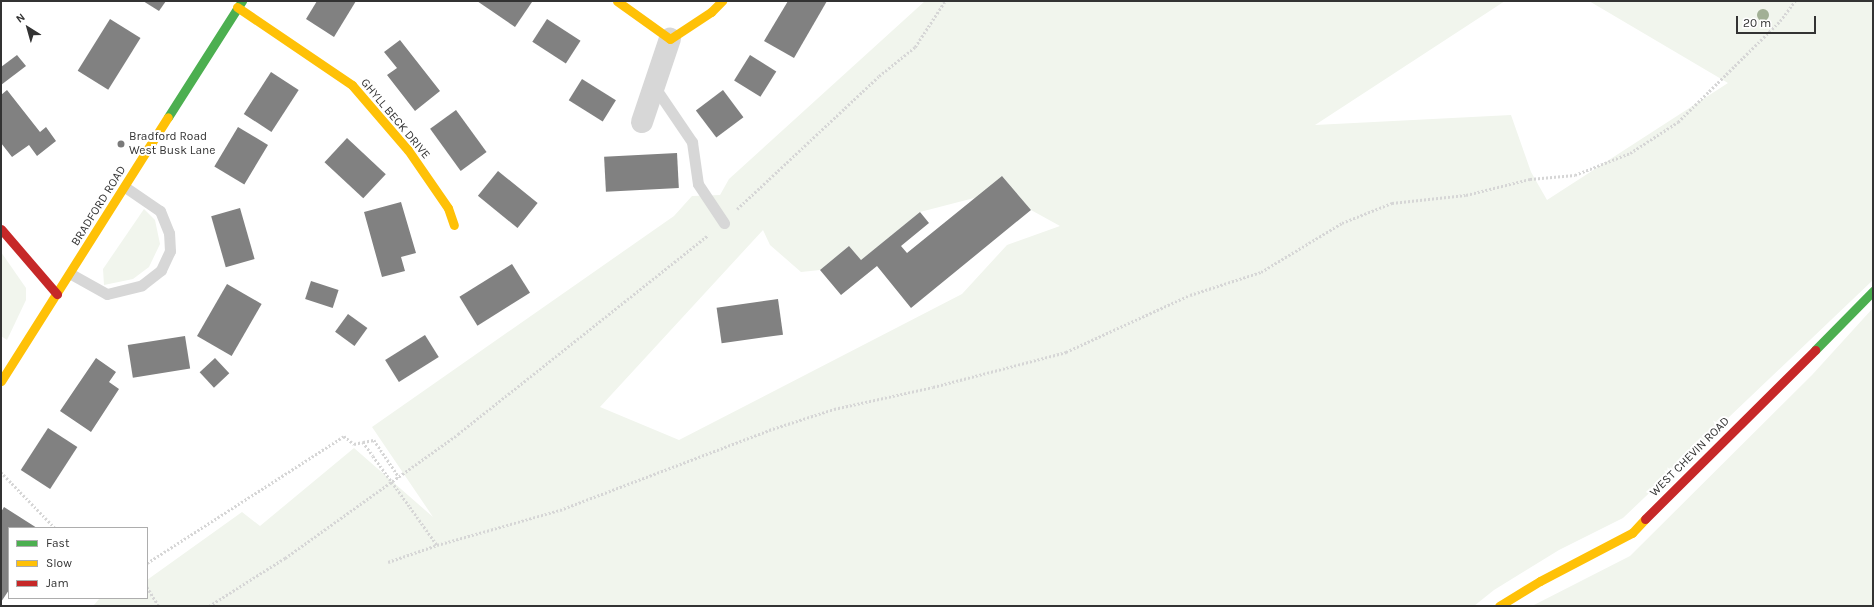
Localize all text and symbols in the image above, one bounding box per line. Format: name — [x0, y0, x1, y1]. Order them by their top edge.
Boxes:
north arrow — [8, 8, 48, 48]
scale bar — [1738, 8, 1818, 34]
text: N — [13, 10, 28, 26]
text: 20 m — [1743, 16, 1771, 30]
street label: GHYLL BECK DRIVE — [357, 76, 433, 162]
place label: Bradford Road West Busk Lane — [129, 130, 215, 158]
marker: Bradford Road West Busk Lane — [116, 139, 126, 149]
street label: BRADFORD ROAD — [69, 163, 129, 249]
street label: WEST CHEVIN ROAD — [1647, 414, 1733, 500]
legend — [8, 527, 148, 599]
text: Fast — [46, 536, 69, 550]
text: Slow — [46, 556, 72, 570]
text: Jam — [46, 576, 69, 590]

